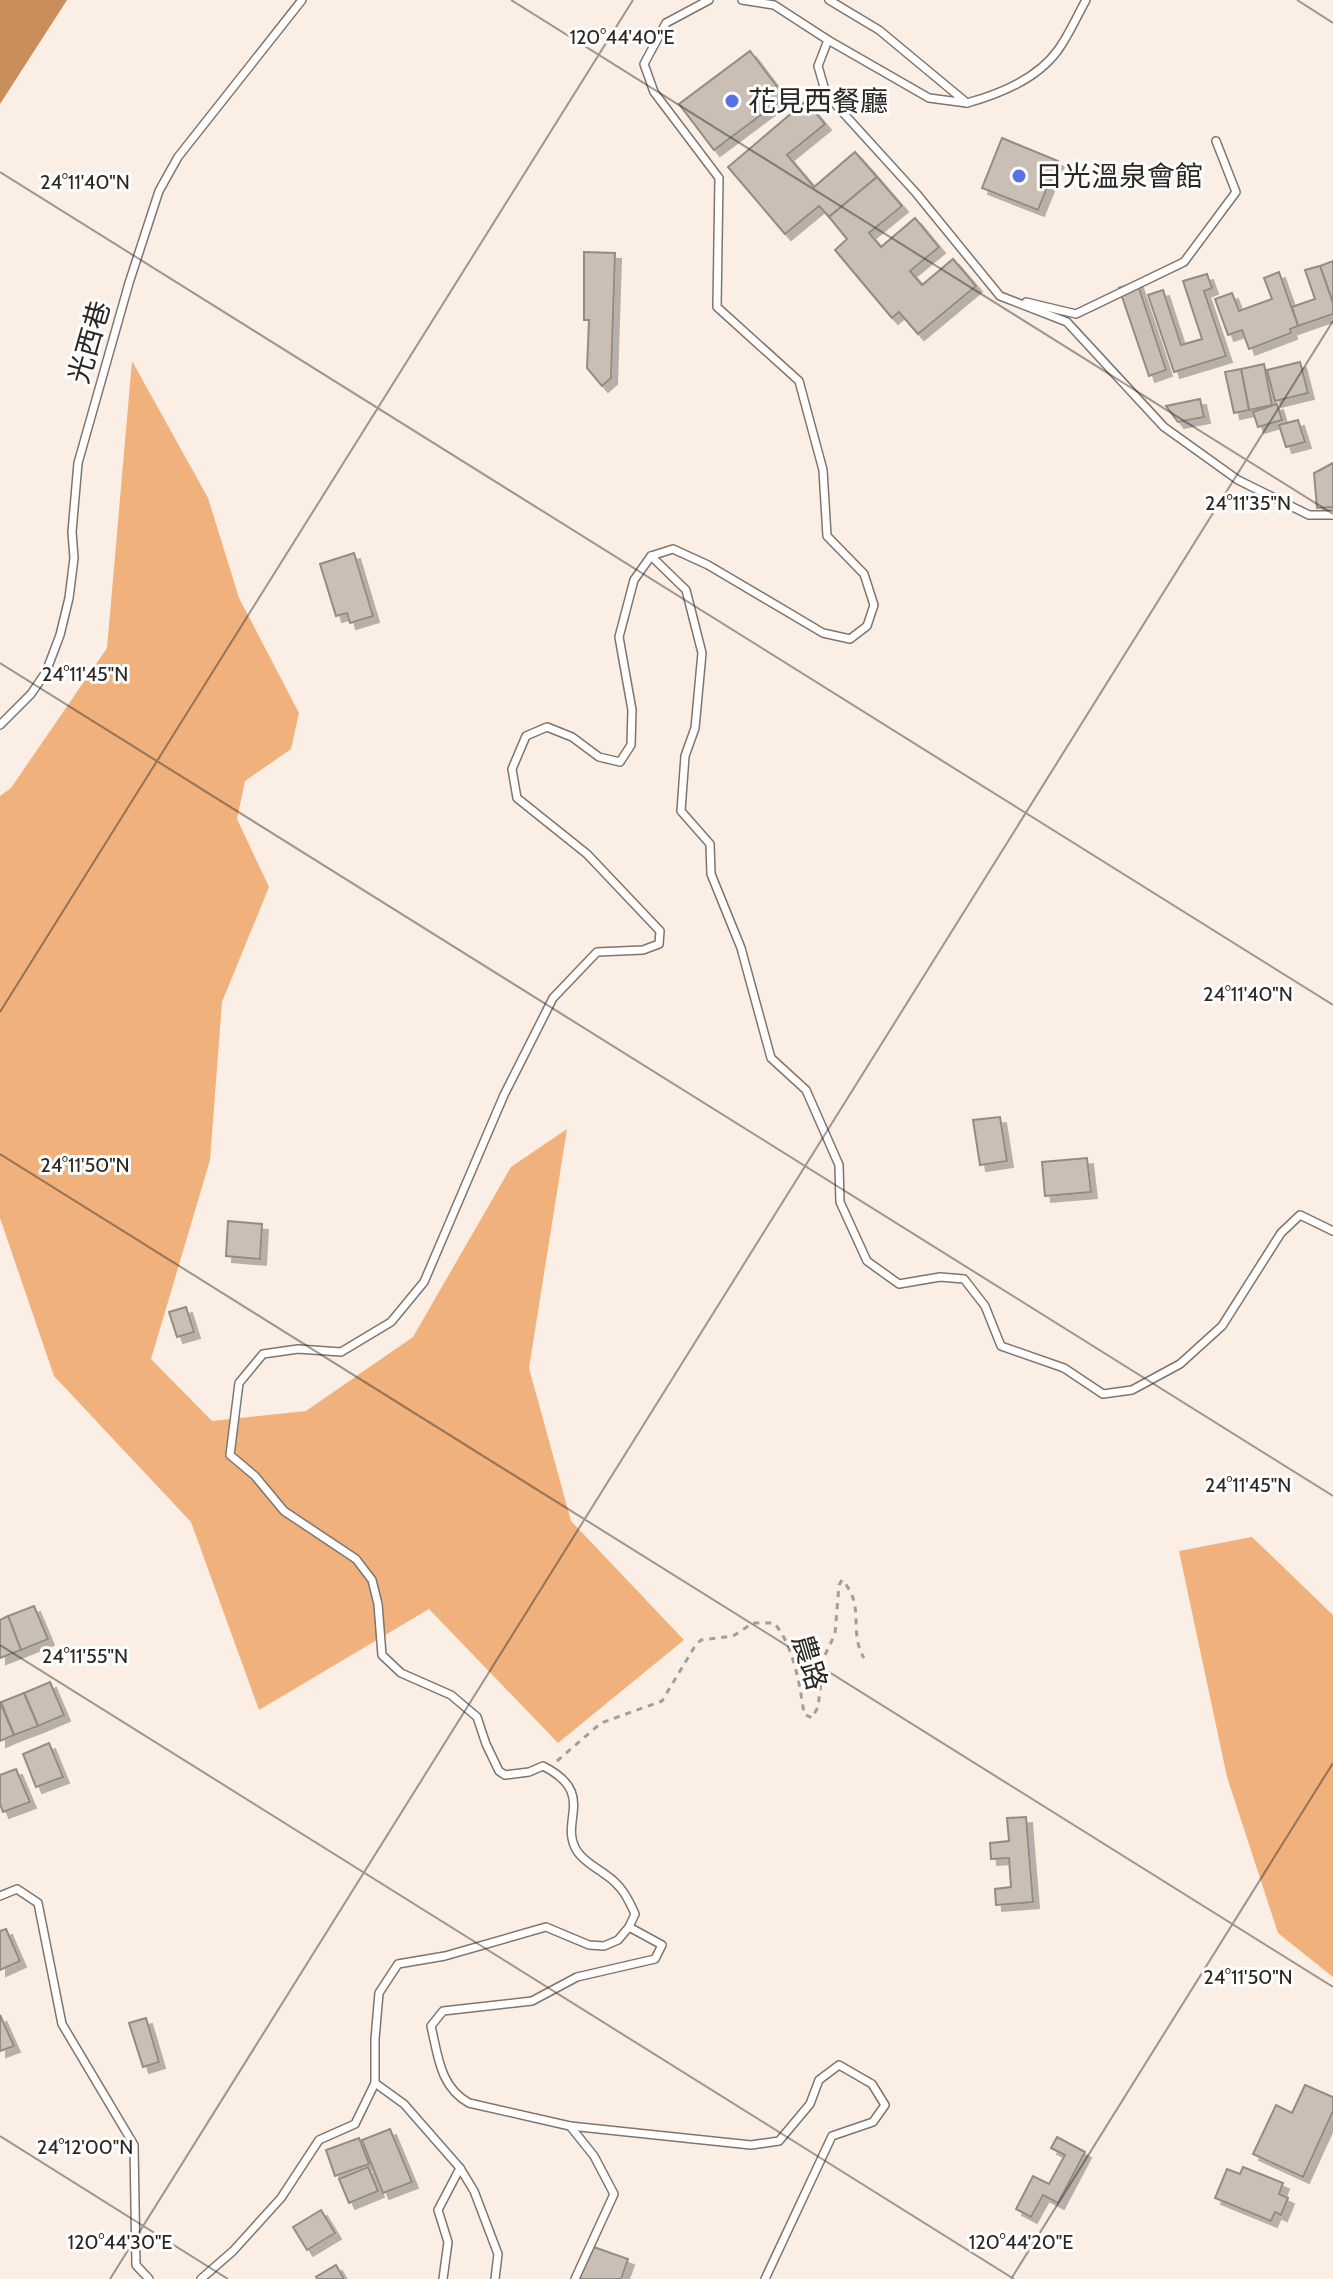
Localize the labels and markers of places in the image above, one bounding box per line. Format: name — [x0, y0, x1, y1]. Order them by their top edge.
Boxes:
place label: 花見西餐廳 — [748, 84, 888, 118]
marker: 花見西餐廳 — [723, 92, 741, 110]
place label: 日光溫泉會館 — [1035, 159, 1203, 193]
marker: 日光溫泉會館 — [1010, 167, 1028, 185]

